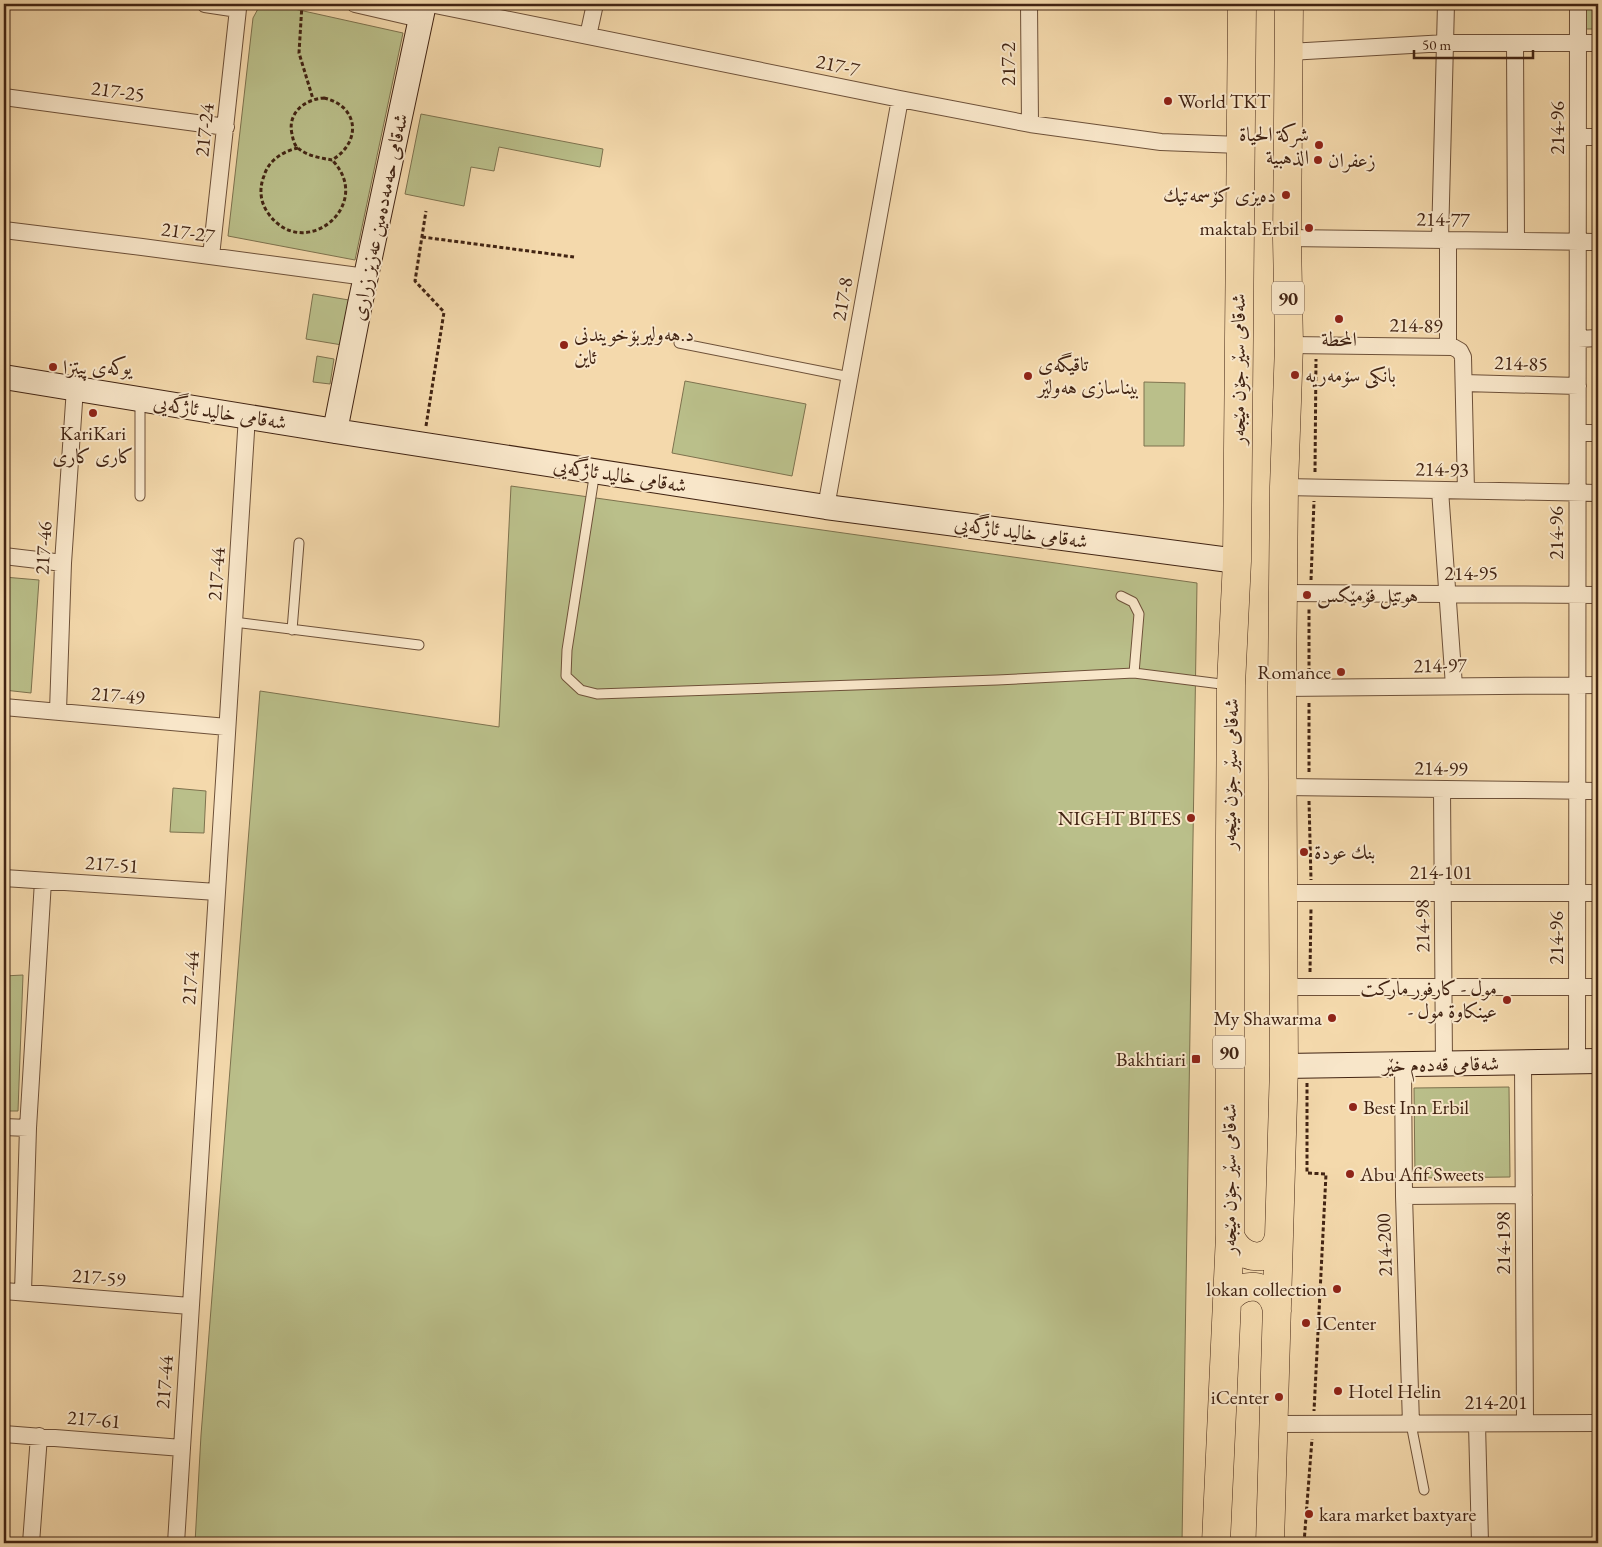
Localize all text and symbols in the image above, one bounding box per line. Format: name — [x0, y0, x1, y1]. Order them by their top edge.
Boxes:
scale bar — [1414, 28, 1533, 60]
text: 50 m — [1422, 35, 1451, 54]
street label: 217-2 — [995, 42, 1021, 86]
street label: 217-7 — [814, 48, 863, 82]
street label: 217-25 — [90, 74, 146, 108]
place label: World TKT — [1178, 88, 1271, 114]
marker: World TKT — [1162, 95, 1174, 107]
street label: 214-96 — [1544, 101, 1570, 155]
street label: 217-24 — [188, 102, 220, 158]
street label: شەقامی حەمەدەمین عەزیز زراری — [344, 111, 414, 323]
place label: شركة الحياة الذهبية — [1239, 121, 1309, 170]
marker: شركة الحياة الذهبية — [1313, 139, 1325, 151]
place label: زعفران — [1328, 147, 1376, 173]
marker: زعفران — [1312, 154, 1324, 166]
place label: دەیزی کۆسمەتیك — [1163, 182, 1276, 208]
marker: دەیزی کۆسمەتیك — [1280, 189, 1292, 201]
street label: 214-77 — [1416, 206, 1470, 232]
street label: 217-27 — [160, 215, 217, 249]
place label: maktab Erbil — [1200, 215, 1299, 241]
marker: maktab Erbil — [1303, 222, 1315, 234]
street label: 217-8 — [825, 275, 859, 323]
road number: 90 — [1272, 282, 1304, 314]
street label: شەقامی سێر جۆن مێجەر — [1225, 293, 1251, 447]
street label: 214-89 — [1389, 312, 1443, 338]
marker: المحطة — [1333, 313, 1345, 325]
place label: د.هه‌ولیربۆخویندنی ئاین — [574, 321, 694, 370]
place label: المحطة — [1321, 326, 1357, 352]
marker: د.هه‌ولیربۆخویندنی ئاین — [558, 339, 570, 351]
street label: 214-85 — [1494, 349, 1548, 377]
place label: تاقیگەی بیناسازی هەولێر — [1036, 351, 1139, 400]
place label: یوکەی پیتزا — [63, 354, 133, 381]
marker: یوکەی پیتزا — [47, 361, 59, 373]
place label: بانکی سۆمەریە — [1305, 362, 1396, 389]
marker: بانکی سۆمەریە — [1289, 369, 1301, 381]
marker: تاقیگەی بیناسازی هەولێر — [1022, 370, 1034, 382]
street label: شەقامی خالید ئاژگەیی — [151, 388, 289, 436]
marker: KariKari کاری کاری — [87, 407, 99, 419]
place label: KariKari کاری کاری — [52, 420, 134, 469]
street label: شەقامی خالید ئاژگەیی — [551, 451, 689, 499]
street label: 214-93 — [1415, 456, 1469, 482]
street label: 214-96 — [1543, 506, 1569, 560]
street label: شەقامی خالید ئاژگەیی — [952, 509, 1090, 555]
street label: 217-46 — [29, 520, 57, 575]
street label: 217-44 — [201, 546, 231, 602]
street label: 214-95 — [1444, 560, 1498, 586]
place label: هوتێل فۆمێکس — [1317, 582, 1418, 610]
marker: هوتێل فۆمێکس — [1301, 589, 1313, 601]
street label: 214-97 — [1413, 652, 1467, 678]
place label: Romance — [1257, 659, 1331, 685]
marker: Romance — [1335, 666, 1347, 678]
street label: 217-49 — [90, 680, 146, 710]
street label: شەقامی سێر جۆن مێجەر — [1216, 698, 1244, 852]
street label: 214-99 — [1414, 755, 1468, 781]
place label: NIGHT BITES — [1058, 805, 1181, 831]
marker: NIGHT BITES — [1185, 812, 1197, 824]
place label: بنك عودة — [1314, 839, 1376, 865]
marker: بنك عودة — [1298, 846, 1310, 858]
street label: 217-51 — [84, 849, 140, 879]
street label: 214-101 — [1409, 859, 1473, 885]
street label: 214-98 — [1409, 899, 1435, 953]
street label: 214-96 — [1543, 911, 1569, 965]
street label: 217-44 — [175, 950, 205, 1006]
place label: مول - كارفور ماركت - عينكاوة مول — [1360, 975, 1497, 1024]
marker: مول - كارفور ماركت - عينكاوة مول — [1501, 994, 1513, 1006]
place label: My Shawarma — [1213, 1005, 1322, 1031]
marker: My Shawarma — [1326, 1012, 1338, 1024]
road number: 90 — [1213, 1036, 1245, 1068]
place label: Bakhtiari — [1116, 1046, 1186, 1072]
street label: شەقامی قەدەم خێر — [1380, 1050, 1500, 1083]
marker: Bakhtiari — [1190, 1053, 1202, 1065]
place label: Best Inn Erbil — [1363, 1094, 1469, 1120]
marker: Best Inn Erbil — [1347, 1101, 1359, 1113]
street label: شەقامی سێر جۆن مێجەر — [1216, 1103, 1242, 1257]
place label: Abu Afif Sweets — [1359, 1161, 1484, 1187]
marker: Abu Afif Sweets — [1344, 1168, 1356, 1180]
street label: 214-198 — [1490, 1211, 1516, 1275]
street label: 214-200 — [1370, 1213, 1398, 1277]
street label: 217-59 — [71, 1262, 127, 1292]
place label: lokan collection — [1206, 1276, 1327, 1302]
marker: lokan collection — [1331, 1283, 1343, 1295]
place label: ICenter — [1316, 1310, 1376, 1336]
marker: ICenter — [1300, 1317, 1312, 1329]
street label: 217-44 — [149, 1354, 179, 1410]
place label: Hotel Helin — [1348, 1378, 1442, 1404]
place label: iCenter — [1211, 1384, 1269, 1410]
marker: Hotel Helin — [1332, 1385, 1344, 1397]
street label: 214-201 — [1464, 1389, 1528, 1415]
marker: iCenter — [1273, 1391, 1285, 1403]
street label: 217-61 — [66, 1404, 122, 1434]
place label: kara market baxtyare — [1319, 1501, 1477, 1527]
marker: kara market baxtyare — [1303, 1508, 1315, 1520]

